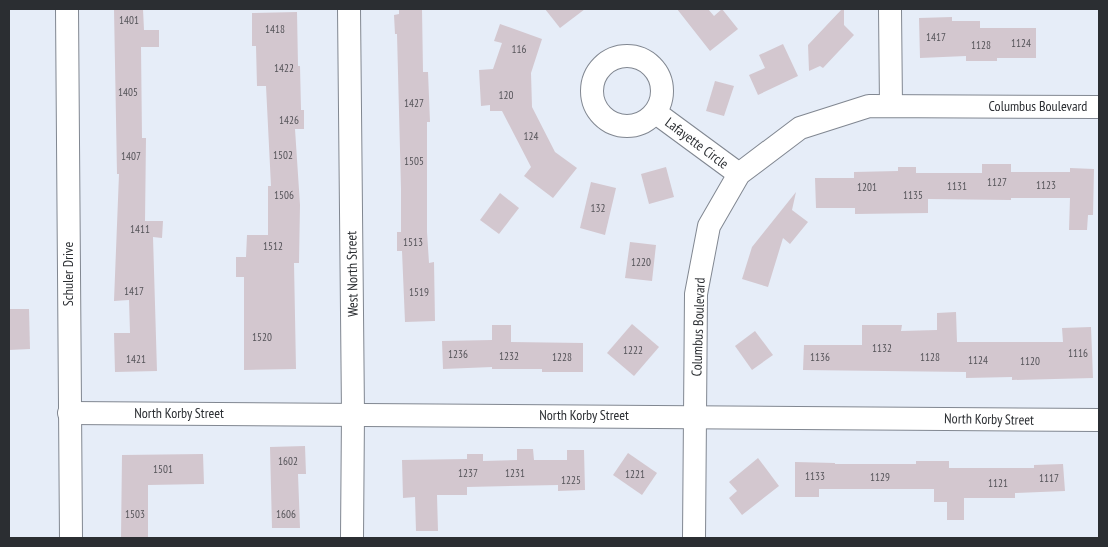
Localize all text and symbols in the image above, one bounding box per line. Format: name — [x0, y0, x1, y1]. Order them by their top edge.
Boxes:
house number: 1401 — [119, 13, 139, 27]
house number: 1418 — [265, 22, 285, 36]
house number: 1417 — [926, 30, 946, 44]
house number: 1124 — [1011, 36, 1031, 50]
house number: 1128 — [971, 38, 991, 52]
house number: 116 — [512, 42, 526, 56]
house number: 1422 — [274, 61, 294, 75]
house number: 1405 — [118, 85, 138, 99]
house number: 120 — [499, 88, 513, 102]
house number: 1427 — [404, 96, 424, 110]
street label: Columbus Boulevard — [989, 97, 1087, 115]
house number: 1426 — [279, 113, 299, 127]
street label: Lafayette Circle — [662, 113, 733, 173]
house number: 124 — [524, 129, 538, 143]
house number: 1502 — [273, 148, 293, 162]
house number: 1407 — [121, 149, 141, 163]
house number: 1505 — [404, 154, 424, 168]
house number: 1127 — [987, 175, 1007, 189]
house number: 1123 — [1036, 178, 1056, 192]
house number: 1131 — [947, 179, 967, 193]
house number: 1201 — [857, 180, 877, 194]
house number: 1506 — [274, 188, 294, 202]
house number: 1135 — [903, 188, 923, 202]
house number: 132 — [591, 201, 605, 215]
house number: 1411 — [130, 222, 150, 236]
street label: West North Street — [342, 231, 362, 317]
house number: 1513 — [403, 235, 423, 249]
house number: 1512 — [263, 239, 283, 253]
street label: Schuler Drive — [59, 242, 77, 306]
house number: 1220 — [631, 255, 651, 269]
street label: Columbus Boulevard — [687, 277, 709, 377]
house number: 1417 — [124, 284, 144, 298]
house number: 1519 — [409, 285, 429, 299]
house number: 1520 — [252, 330, 272, 344]
house number: 1132 — [872, 341, 892, 355]
house number: 1222 — [623, 343, 643, 357]
house number: 1116 — [1068, 346, 1088, 360]
house number: 1236 — [448, 347, 468, 361]
house number: 1232 — [499, 349, 519, 363]
house number: 1228 — [552, 350, 572, 364]
house number: 1136 — [810, 350, 830, 364]
house number: 1128 — [920, 350, 940, 364]
house number: 1421 — [126, 352, 146, 366]
house number: 1124 — [968, 353, 988, 367]
house number: 1120 — [1020, 354, 1040, 368]
street label: North Korby Street — [134, 404, 224, 422]
street label: North Korby Street — [539, 406, 629, 424]
street label: North Korby Street — [944, 409, 1034, 429]
house number: 1602 — [278, 454, 298, 468]
house number: 1501 — [153, 462, 173, 476]
house number: 1237 — [458, 466, 478, 480]
house number: 1231 — [505, 466, 525, 480]
house number: 1221 — [625, 467, 645, 481]
house number: 1133 — [805, 469, 825, 483]
house number: 1129 — [870, 470, 890, 484]
house number: 1117 — [1039, 471, 1059, 485]
house number: 1225 — [561, 473, 581, 487]
house number: 1121 — [988, 476, 1008, 490]
house number: 1503 — [125, 507, 145, 521]
house number: 1606 — [276, 507, 296, 521]

